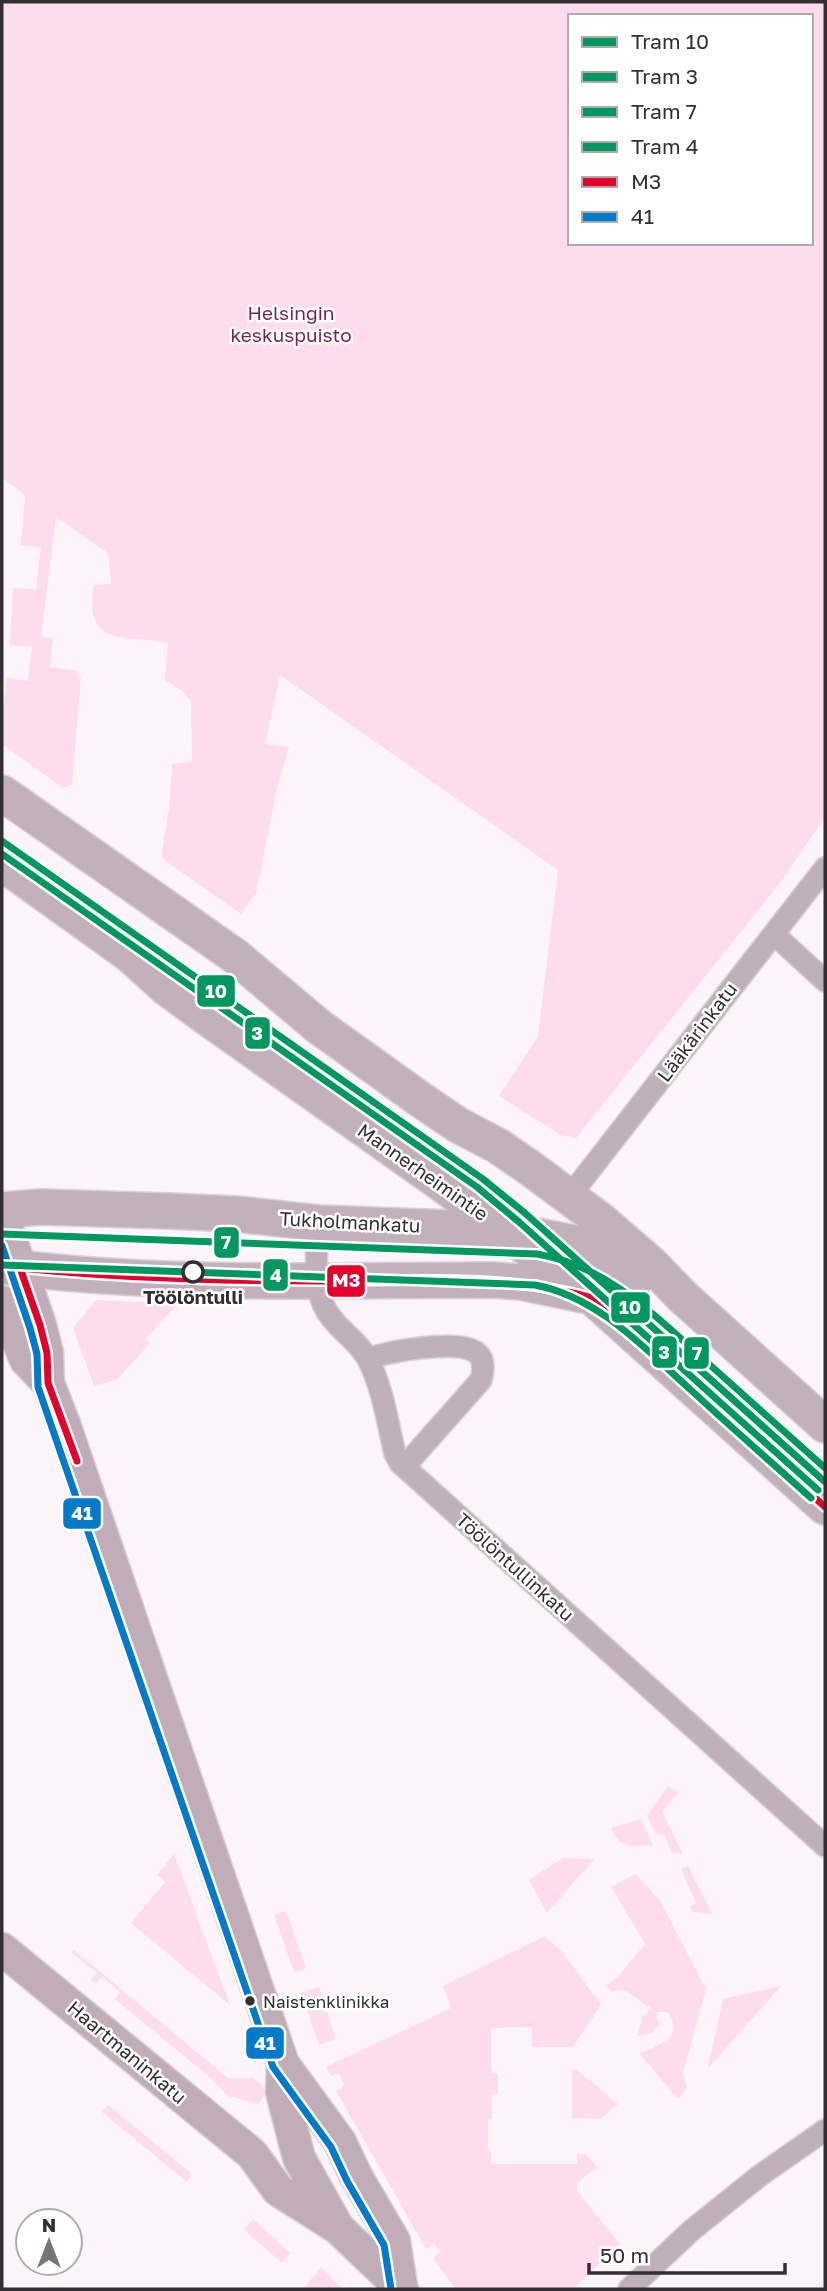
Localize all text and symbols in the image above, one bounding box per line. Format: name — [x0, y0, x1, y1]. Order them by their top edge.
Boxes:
legend — [568, 14, 813, 245]
text: Tram 10 — [631, 28, 709, 54]
text: Tram 3 — [631, 63, 698, 89]
text: Tram 7 — [631, 98, 697, 124]
text: Tram 4 — [631, 133, 699, 159]
text: M3 — [631, 168, 661, 194]
text: 41 — [631, 203, 654, 229]
park label: Helsingin keskuspuisto — [230, 301, 352, 346]
line badge: 10 — [196, 974, 236, 1008]
street label: Lääkärinkatu — [652, 978, 741, 1086]
text: 10 — [205, 979, 227, 1002]
line badge: 3 — [244, 1016, 271, 1050]
text: 3 — [251, 1021, 263, 1044]
street label: Mannerheimintie — [354, 1118, 493, 1225]
street label: Tukholmankatu — [279, 1206, 421, 1237]
line badge: 7 — [213, 1226, 240, 1259]
text: 7 — [221, 1230, 231, 1253]
line badge: 4 — [262, 1258, 289, 1292]
marker: Töölöntulli — [182, 1261, 204, 1283]
text: 4 — [270, 1263, 282, 1286]
line badge: M3 — [326, 1264, 366, 1298]
text: M3 — [332, 1268, 360, 1291]
place label: Töölöntulli — [143, 1285, 243, 1308]
line badge: 10 — [610, 1291, 651, 1324]
text: 10 — [619, 1295, 641, 1318]
line badge: 3 — [651, 1335, 678, 1369]
line badge: 7 — [683, 1336, 710, 1370]
text: 3 — [658, 1340, 670, 1363]
text: 7 — [692, 1341, 702, 1364]
line badge: 41 — [62, 1497, 102, 1530]
text: 41 — [71, 1501, 93, 1524]
street label: Töölöntullinkatu — [452, 1508, 579, 1626]
place label: Naistenklinikka — [263, 1991, 389, 2012]
marker: Naistenklinikka — [243, 1994, 257, 2008]
street label: Haartmaninkatu — [63, 1995, 191, 2108]
line badge: 41 — [245, 2026, 285, 2060]
text: 41 — [254, 2031, 276, 2054]
north arrow — [14, 2207, 84, 2277]
text: N — [42, 2213, 56, 2236]
scale bar — [589, 2232, 785, 2276]
text: 50 m — [600, 2242, 649, 2268]

